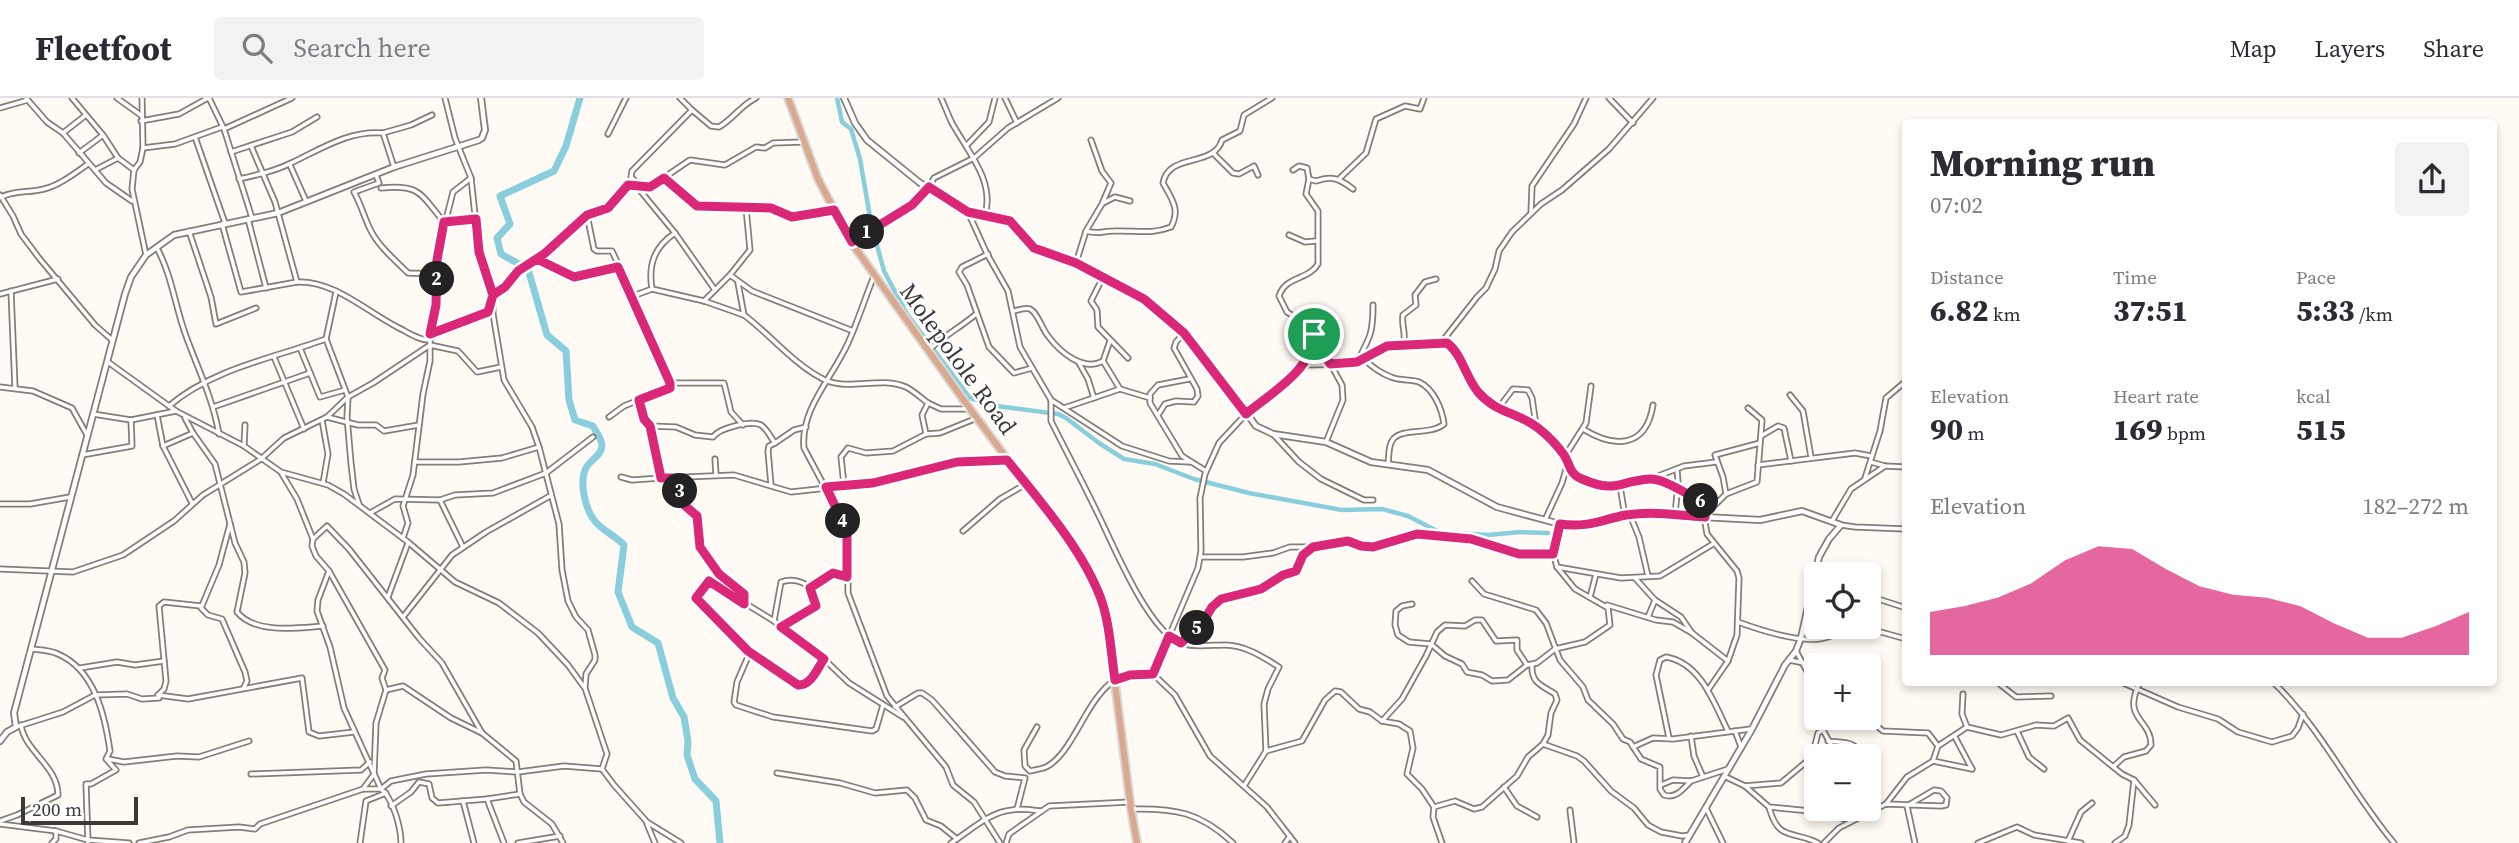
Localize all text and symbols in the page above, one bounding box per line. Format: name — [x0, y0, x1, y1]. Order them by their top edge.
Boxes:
search box — [214, 17, 704, 80]
text: Fleetfoot — [35, 26, 172, 71]
icon: search — [238, 29, 276, 67]
text: Search here — [294, 30, 431, 66]
text: Map — [2230, 32, 2277, 65]
text: Layers — [2315, 32, 2385, 65]
text: Share — [2423, 32, 2484, 65]
text: Morning run — [1930, 137, 2155, 189]
button: share — [2395, 142, 2469, 216]
text: 07:02 — [1930, 189, 1983, 221]
pin: 1 — [850, 214, 884, 250]
text: 1 — [861, 218, 872, 244]
pin: 2 — [420, 262, 454, 296]
text: Distance — [1930, 264, 2004, 290]
text: Time — [2113, 264, 2157, 290]
text: Pace — [2296, 264, 2336, 290]
text: 2 — [431, 265, 442, 291]
street label: Molepolole Road — [892, 276, 1025, 441]
text: 6.82 — [1930, 290, 1989, 331]
text: 37:51 — [2113, 290, 2188, 331]
text: 5:33 — [2296, 290, 2355, 331]
text: km — [1989, 301, 2021, 327]
text: /km — [2355, 301, 2393, 327]
pin — [1284, 304, 1344, 364]
icon: arrive — [1295, 315, 1333, 353]
text: Elevation — [1930, 383, 2009, 409]
text: Heart rate — [2113, 383, 2199, 409]
text: kcal — [2296, 383, 2331, 409]
text: 90 — [1930, 409, 1963, 450]
text: 169 — [2113, 409, 2163, 450]
text: 515 — [2296, 409, 2346, 450]
text: m — [1963, 420, 1985, 446]
text: bpm — [2163, 420, 2206, 446]
pin: 3 — [662, 474, 698, 508]
text: 3 — [674, 477, 685, 503]
pin: 6 — [1684, 484, 1718, 518]
text: 6 — [1695, 487, 1706, 513]
text: Elevation — [1930, 490, 2026, 522]
text: 182–272 m — [2362, 490, 2469, 522]
pin: 4 — [826, 504, 860, 538]
text: 4 — [837, 507, 848, 533]
map controls — [1804, 562, 1881, 821]
button: locate — [1804, 562, 1881, 639]
pin: 5 — [1180, 610, 1214, 646]
text: 5 — [1191, 614, 1202, 640]
button: + — [1804, 653, 1881, 730]
button: − — [1804, 744, 1881, 821]
scale bar — [21, 794, 138, 826]
text: 200 m — [32, 796, 82, 822]

